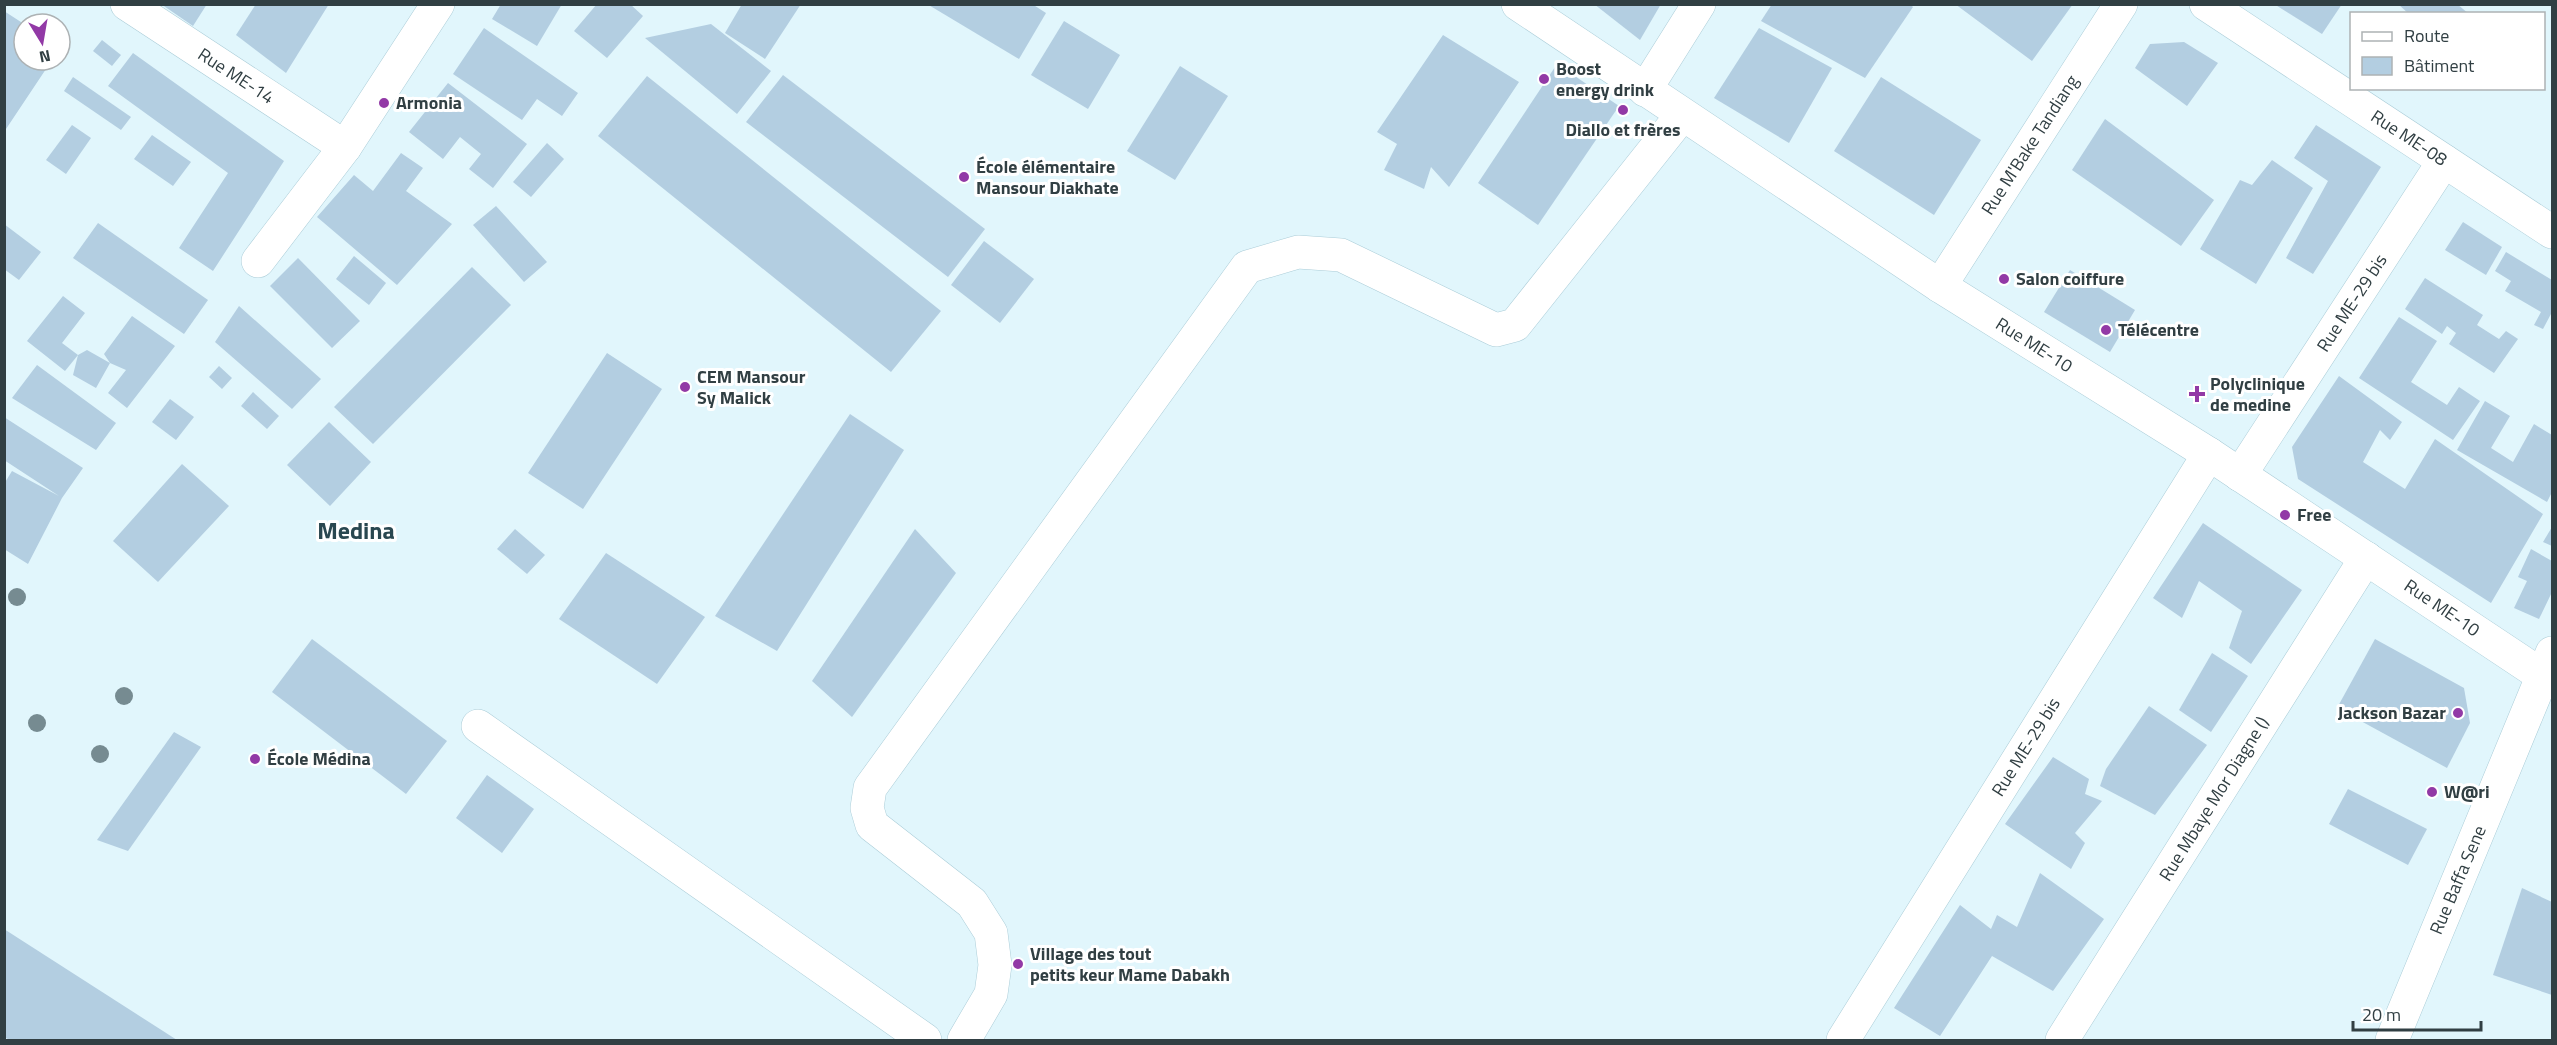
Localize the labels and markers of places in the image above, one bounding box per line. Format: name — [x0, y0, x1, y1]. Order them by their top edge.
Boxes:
place label: Boost energy drink — [1556, 55, 1655, 103]
marker: Boost energy drink — [1537, 72, 1551, 86]
place label: Armonia — [396, 89, 462, 116]
marker: Armonia — [377, 96, 391, 110]
marker: Diallo et frères — [1616, 103, 1630, 117]
place label: Diallo et frères — [1566, 116, 1680, 143]
place label: École élémentaire Mansour Diakhate — [976, 153, 1119, 201]
marker: École élémentaire Mansour Diakhate — [957, 170, 971, 184]
place label: Salon coiffure — [2016, 265, 2124, 292]
marker: Salon coiffure — [1997, 272, 2011, 286]
place label: Télécentre — [2118, 316, 2199, 343]
marker: Télécentre — [2099, 323, 2113, 337]
place label: CEM Mansour Sy Malick — [697, 363, 806, 411]
place label: Polyclinique de medine — [2210, 370, 2305, 418]
marker: CEM Mansour Sy Malick — [678, 380, 692, 394]
marker: Polyclinique de medine — [2188, 385, 2206, 403]
place label: Free — [2297, 501, 2331, 528]
marker: Free — [2278, 508, 2292, 522]
place label: Jackson Bazar — [2338, 699, 2446, 726]
marker: Jackson Bazar — [2451, 706, 2465, 720]
place label: École Médina — [267, 745, 371, 772]
marker: École Médina — [248, 752, 262, 766]
place label: W@ri — [2444, 778, 2490, 805]
marker: W@ri — [2425, 785, 2439, 799]
place label: Village des tout petits keur Mame Dabakh — [1030, 940, 1230, 988]
marker: Village des tout petits keur Mame Dabakh — [1011, 957, 1025, 971]

